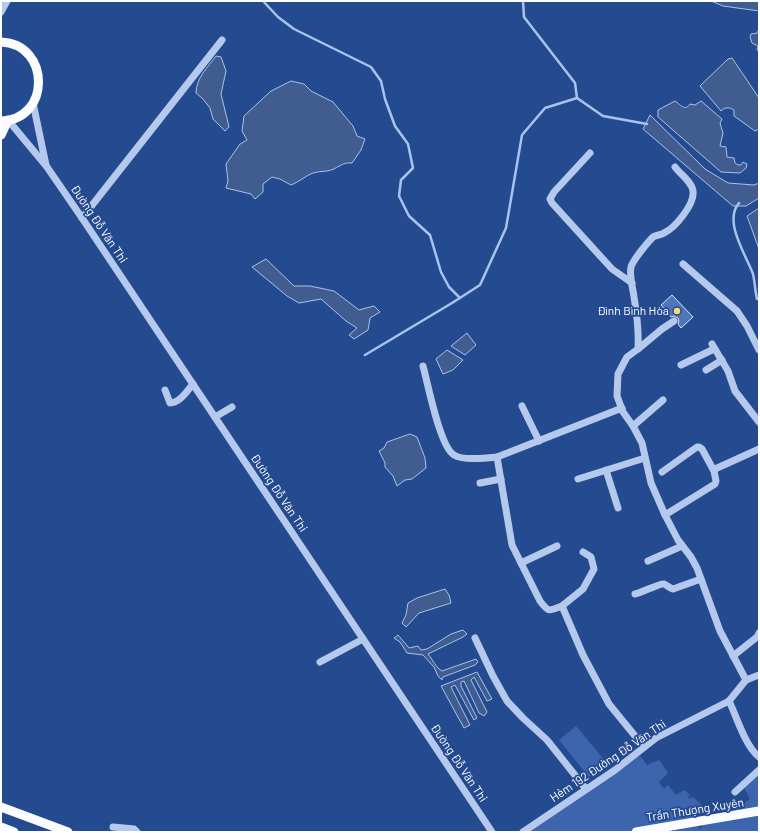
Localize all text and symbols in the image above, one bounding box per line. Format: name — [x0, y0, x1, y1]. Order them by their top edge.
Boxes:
street label: Đường Đỗ Văn Thi — [69, 182, 131, 265]
place label: Đình Bình Hòa — [597, 303, 669, 317]
marker: Đình Bình Hòa — [672, 306, 682, 316]
street label: Đường Đỗ Văn Thi — [249, 451, 311, 534]
street label: Hẻm 192 Đường Đỗ Văn Thi — [547, 716, 668, 804]
street label: Đường Đỗ Văn Thi — [429, 721, 491, 804]
street label: Trần Thượng Xuyên — [645, 794, 745, 824]

